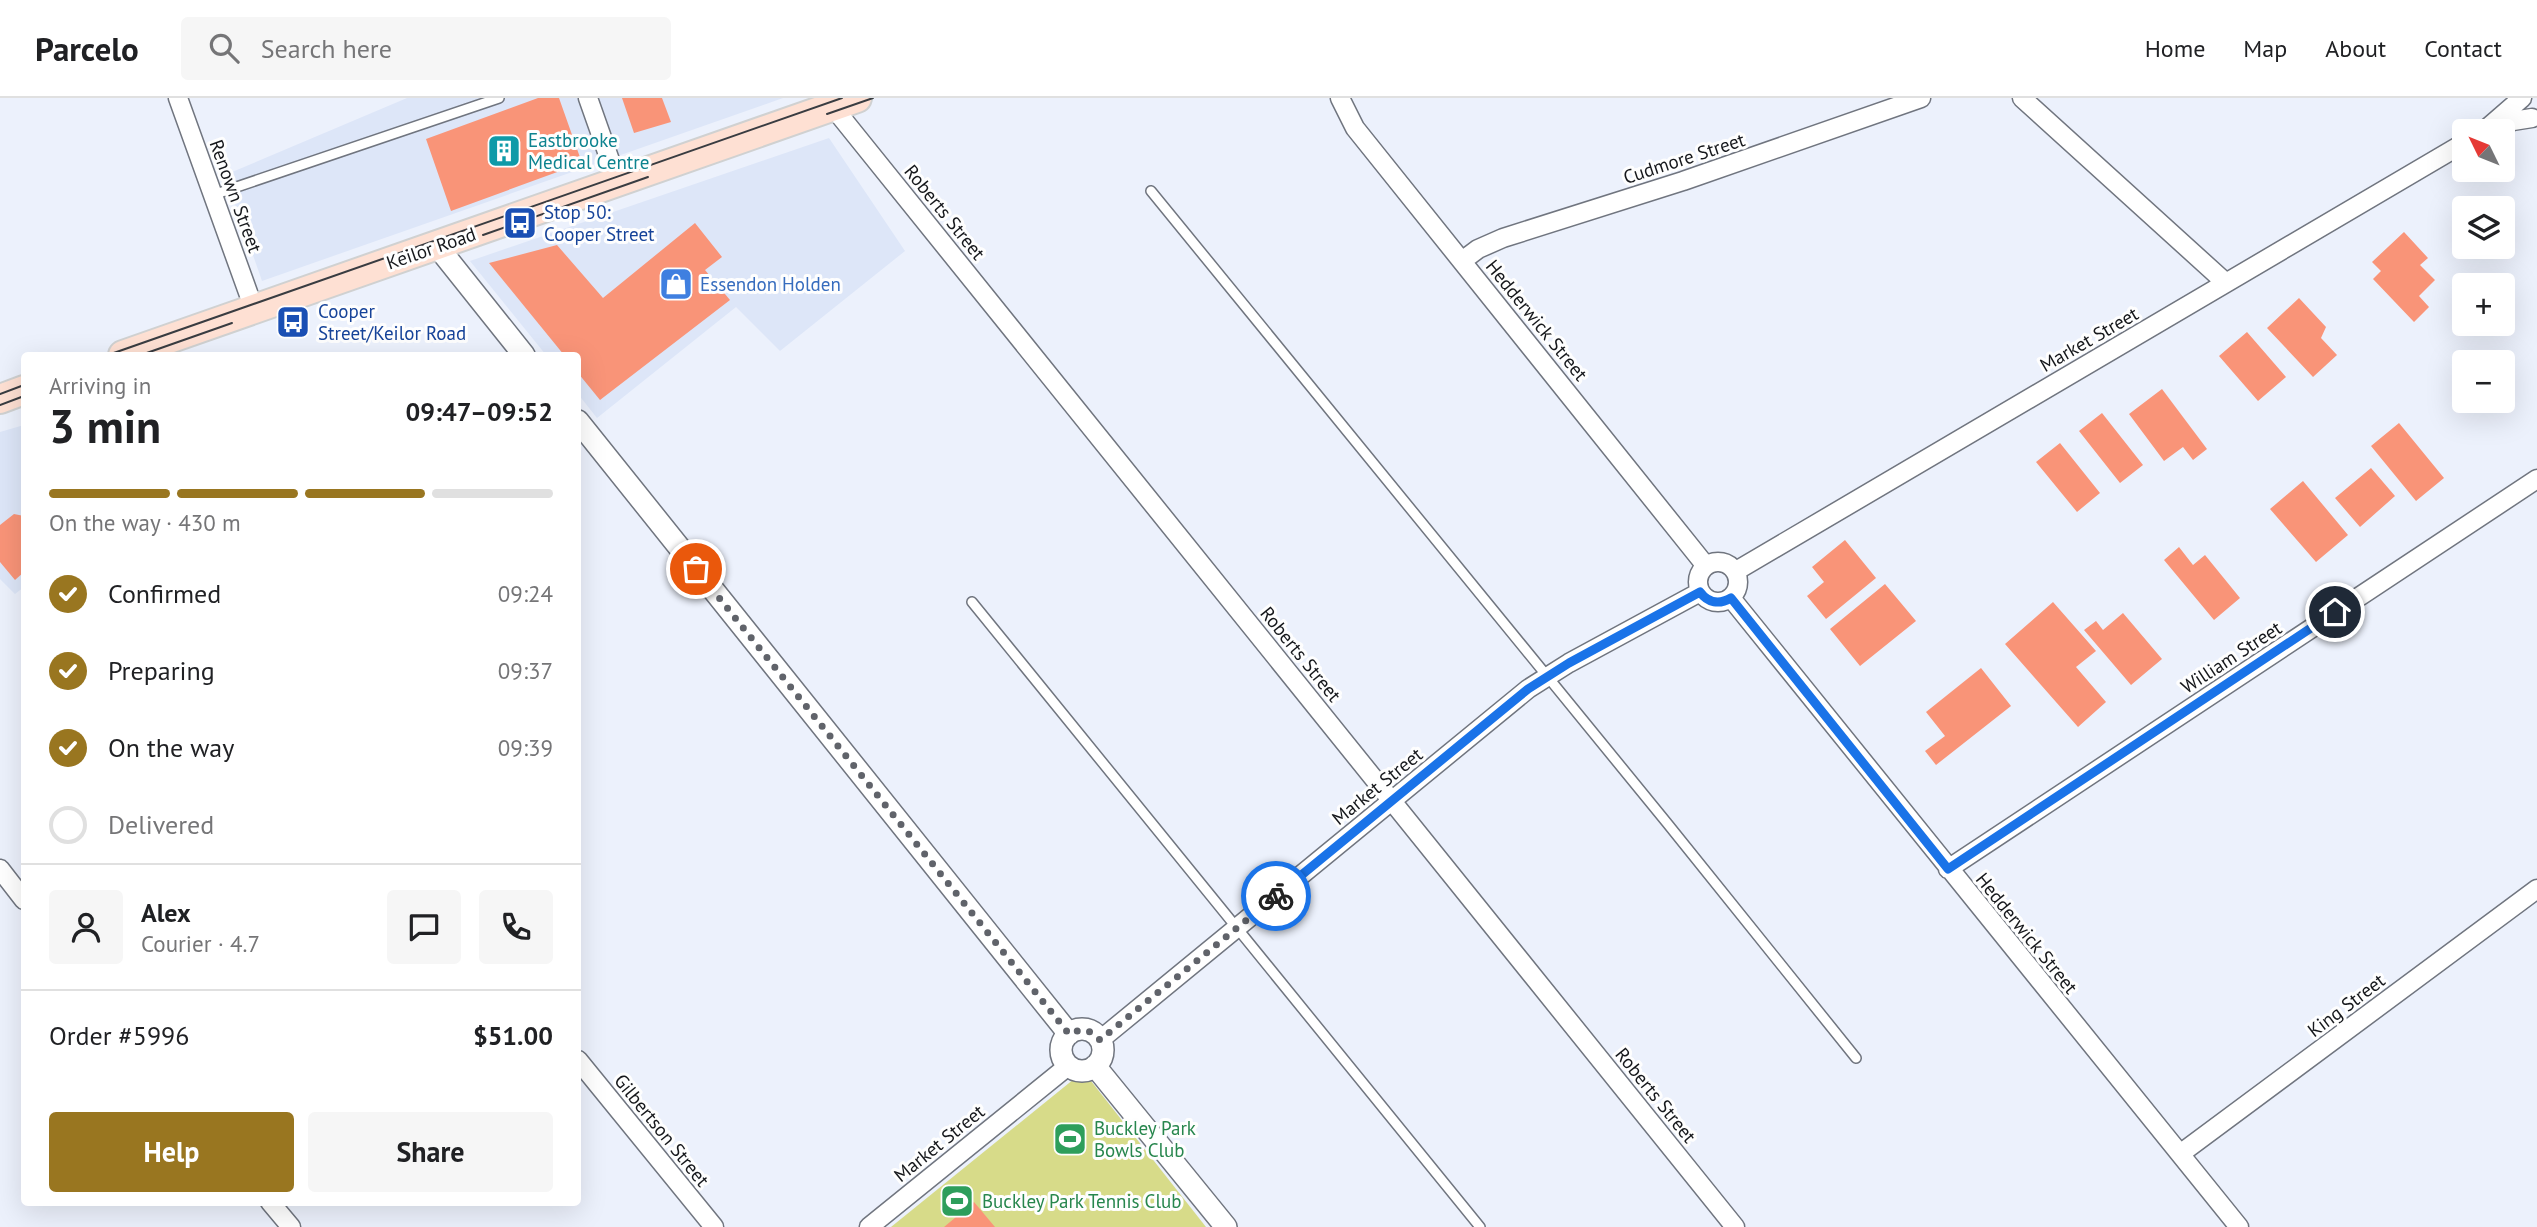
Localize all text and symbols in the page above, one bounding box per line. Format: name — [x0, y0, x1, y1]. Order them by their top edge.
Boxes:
search box — [181, 17, 671, 80]
text: Parcelo — [35, 27, 139, 70]
icon: search — [205, 29, 243, 67]
text: Search here — [261, 32, 392, 65]
text: Home — [2145, 33, 2205, 64]
text: Map — [2243, 33, 2287, 64]
text: About — [2325, 33, 2386, 64]
text: Contact — [2424, 33, 2502, 64]
north arrow — [2452, 119, 2515, 182]
map controls — [2452, 119, 2515, 413]
street label: Cudmore Street — [1620, 127, 1748, 189]
place label: Eastbrooke Medical Centre — [528, 128, 649, 174]
building icon: Eastbrooke Medical Centre — [485, 132, 523, 170]
street label: Renown Street — [204, 136, 268, 256]
street label: Roberts Street — [899, 160, 991, 265]
button: layers — [2452, 196, 2515, 259]
place label: Stop 50: Cooper Street — [544, 200, 655, 246]
bus stop icon: Stop 50: Cooper Street — [501, 204, 539, 242]
street label: Keilor Road — [383, 222, 479, 274]
street label: Hedderwick Street — [1481, 255, 1593, 386]
shop icon: Essendon Holden — [657, 265, 695, 303]
place label: Essendon Holden — [700, 272, 841, 296]
button: + — [2452, 273, 2515, 336]
place label: Cooper Street/Keilor Road — [318, 299, 466, 345]
street label: Market Street — [2036, 301, 2143, 377]
bus stop icon: Cooper Street/Keilor Road — [274, 303, 312, 341]
button: − — [2452, 350, 2515, 413]
text: Arriving in — [49, 371, 151, 400]
text: 09:47–09:52 — [406, 395, 553, 428]
text: 3 min — [49, 396, 161, 456]
text: On the way · 430 m — [49, 508, 241, 537]
pin — [666, 539, 726, 599]
icon: bag — [677, 550, 715, 588]
icon: check — [49, 575, 87, 613]
text: Confirmed — [108, 577, 221, 610]
text: 09:24 — [498, 579, 553, 608]
pin — [2305, 582, 2365, 642]
icon: home — [2316, 593, 2354, 631]
street label: Roberts Street — [1255, 602, 1347, 707]
street label: William Street — [2176, 615, 2286, 699]
icon: check — [49, 652, 87, 690]
text: Preparing — [108, 654, 215, 687]
text: 09:37 — [498, 656, 553, 685]
icon: check — [49, 729, 87, 767]
text: On the way — [108, 731, 234, 764]
text: 09:39 — [498, 733, 553, 762]
street label: Market Street — [1327, 742, 1428, 830]
text: Delivered — [108, 808, 214, 841]
courier — [1241, 861, 1311, 931]
street label: Hedderwick Street — [1971, 868, 2083, 999]
icon: bike — [1257, 877, 1295, 915]
button: person — [49, 890, 123, 964]
button: chat — [387, 890, 461, 964]
button: phone — [479, 890, 553, 964]
text: Alex — [141, 896, 191, 929]
text: Courier · 4.7 — [141, 929, 260, 958]
street label: King Street — [2302, 968, 2390, 1042]
text: Order #5996 — [49, 1019, 189, 1052]
text: $51.00 — [473, 1019, 553, 1052]
street label: Roberts Street — [1610, 1043, 1702, 1148]
street label: Gilbertson Street — [609, 1069, 715, 1192]
street label: Market Street — [889, 1099, 990, 1187]
button: Help — [49, 1112, 294, 1192]
button: Share — [308, 1112, 553, 1192]
place label: Buckley Park Bowls Club — [1094, 1116, 1196, 1162]
sports icon: Buckley Park Bowls Club — [1051, 1120, 1089, 1158]
sports icon: Buckley Park Tennis Club — [938, 1182, 976, 1220]
place label: Buckley Park Tennis Club — [982, 1189, 1182, 1213]

